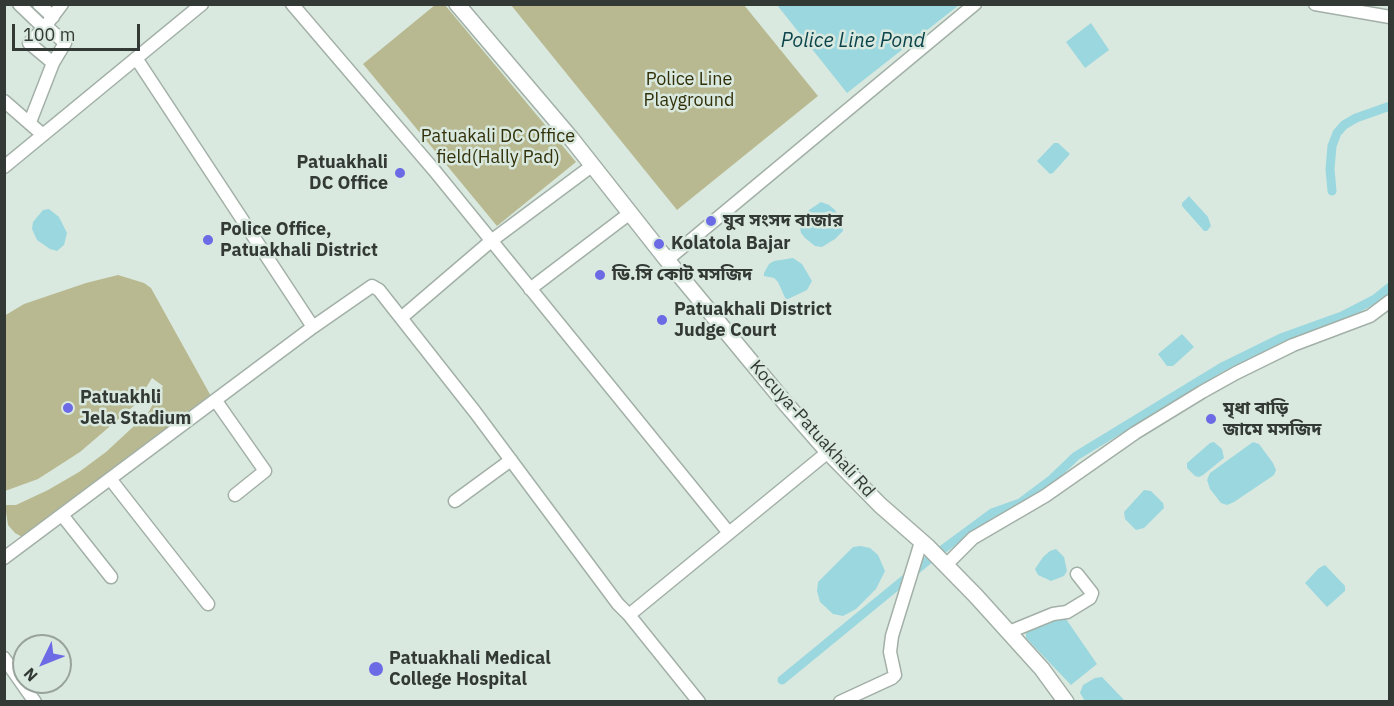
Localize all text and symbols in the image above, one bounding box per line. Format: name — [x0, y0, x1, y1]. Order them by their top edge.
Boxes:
scale bar — [15, 12, 142, 50]
text: 100 m — [23, 23, 75, 46]
water label: Police Line Pond — [781, 29, 925, 53]
park label: Police Line Playground — [644, 69, 734, 112]
park label: Patuakali DC Office field(Hally Pad) — [421, 126, 575, 168]
place label: Patuakhali DC Office — [297, 152, 388, 195]
marker: Patuakhali DC Office — [393, 166, 407, 180]
place label: যুব সংসদ বাজার — [723, 210, 843, 232]
marker: যুব সংসদ বাজার — [704, 214, 718, 228]
place label: Police Office, Patuakhali District — [220, 219, 378, 262]
marker: Police Office, Patuakhali District — [201, 233, 215, 247]
place label: Kolatola Bajar — [671, 233, 791, 255]
marker: Kolatola Bajar — [652, 237, 666, 251]
place label: ডি.সি কোট মসজিদ — [612, 264, 752, 286]
marker: ডি.সি কোট মসজিদ — [593, 268, 607, 282]
place label: Patuakhali District Judge Court — [674, 299, 832, 342]
marker: Patuakhali District Judge Court — [655, 313, 669, 327]
street label: Kocuya-Patuakhali Rd — [745, 356, 879, 502]
place label: Patuakhli Jela Stadium — [80, 387, 191, 430]
place label: মৃধা বাড়ি জামে মসজিদ — [1223, 398, 1321, 440]
marker: Patuakhli Jela Stadium — [61, 401, 75, 415]
marker: মৃধা বাড়ি জামে মসজিদ — [1204, 412, 1218, 426]
north arrow — [12, 634, 72, 694]
place label: Patuakhali Medical College Hospital — [389, 648, 551, 690]
marker: Patuakhali Medical College Hospital — [367, 660, 385, 678]
text: N — [19, 664, 42, 686]

